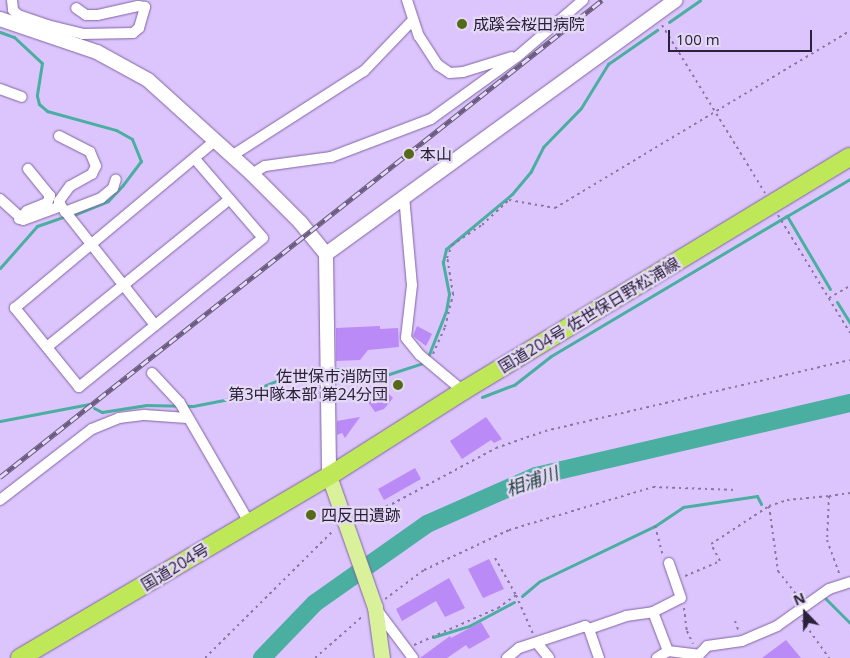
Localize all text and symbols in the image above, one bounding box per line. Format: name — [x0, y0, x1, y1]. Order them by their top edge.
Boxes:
place label: 成蹊会桜田病院 — [473, 14, 585, 34]
marker: 成蹊会桜田病院 — [455, 17, 469, 31]
scale bar — [670, 20, 814, 52]
text: 100 m — [676, 29, 720, 49]
place label: 本山 — [420, 144, 452, 164]
marker: 本山 — [402, 147, 416, 161]
street label: 国道204号 佐世保日野松浦線 — [495, 253, 683, 377]
place label: 佐世保市消防団 第3中隊本部 第24分団 — [228, 366, 388, 404]
marker: 佐世保市消防団 第3中隊本部 第24分団 — [392, 379, 404, 391]
water label: 相浦川 — [503, 462, 561, 500]
place label: 四反田遺跡 — [321, 505, 401, 525]
marker: 四反田遺跡 — [305, 509, 317, 521]
street label: 国道204号 — [138, 539, 212, 595]
north arrow — [780, 588, 830, 638]
text: N — [790, 588, 808, 610]

